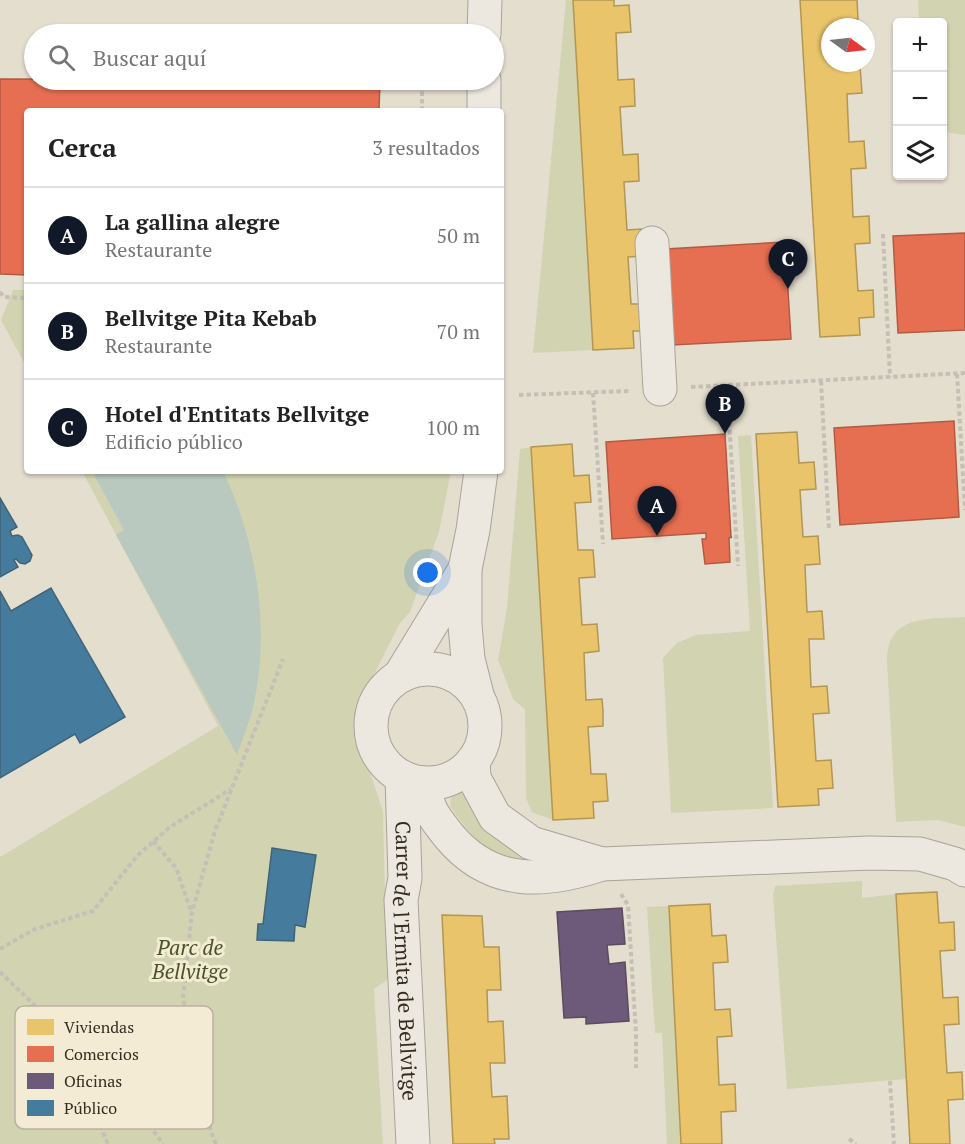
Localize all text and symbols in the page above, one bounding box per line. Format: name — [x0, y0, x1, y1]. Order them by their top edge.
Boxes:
north arrow — [821, 18, 875, 72]
map controls — [893, 18, 947, 180]
button: + — [893, 18, 947, 72]
search box — [24, 24, 504, 90]
icon: search — [45, 41, 78, 74]
text: Buscar aquí — [93, 43, 206, 72]
button: − — [893, 72, 947, 126]
button: layers — [893, 126, 947, 180]
text: Cerca — [48, 130, 117, 164]
text: 3 resultados — [372, 134, 480, 161]
text: La gallina alegre — [105, 207, 280, 236]
text: A — [60, 222, 75, 249]
text: 50 m — [437, 222, 480, 249]
text: Restaurante — [105, 236, 212, 263]
pin: C — [768, 240, 808, 289]
text: Bellvitge Pita Kebab — [105, 303, 317, 332]
text: B — [61, 318, 74, 345]
text: 70 m — [437, 318, 480, 345]
text: Restaurante — [105, 332, 212, 359]
pin: B — [706, 384, 744, 434]
text: Hotel d'Entitats Bellvitge — [105, 399, 369, 428]
text: C — [61, 414, 74, 441]
text: 100 m — [426, 414, 480, 441]
text: Edificio público — [105, 428, 243, 455]
pin: A — [638, 486, 676, 536]
your location — [413, 558, 442, 587]
street label: Carrer de l'Ermita de Bellvitge — [387, 820, 425, 1101]
park label: Parc de Bellvitge — [151, 933, 228, 985]
legend — [15, 1006, 213, 1129]
text: Viviendas — [64, 1016, 134, 1038]
text: Comercios — [64, 1043, 139, 1065]
text: Oficinas — [64, 1070, 122, 1092]
text: Público — [64, 1097, 117, 1119]

